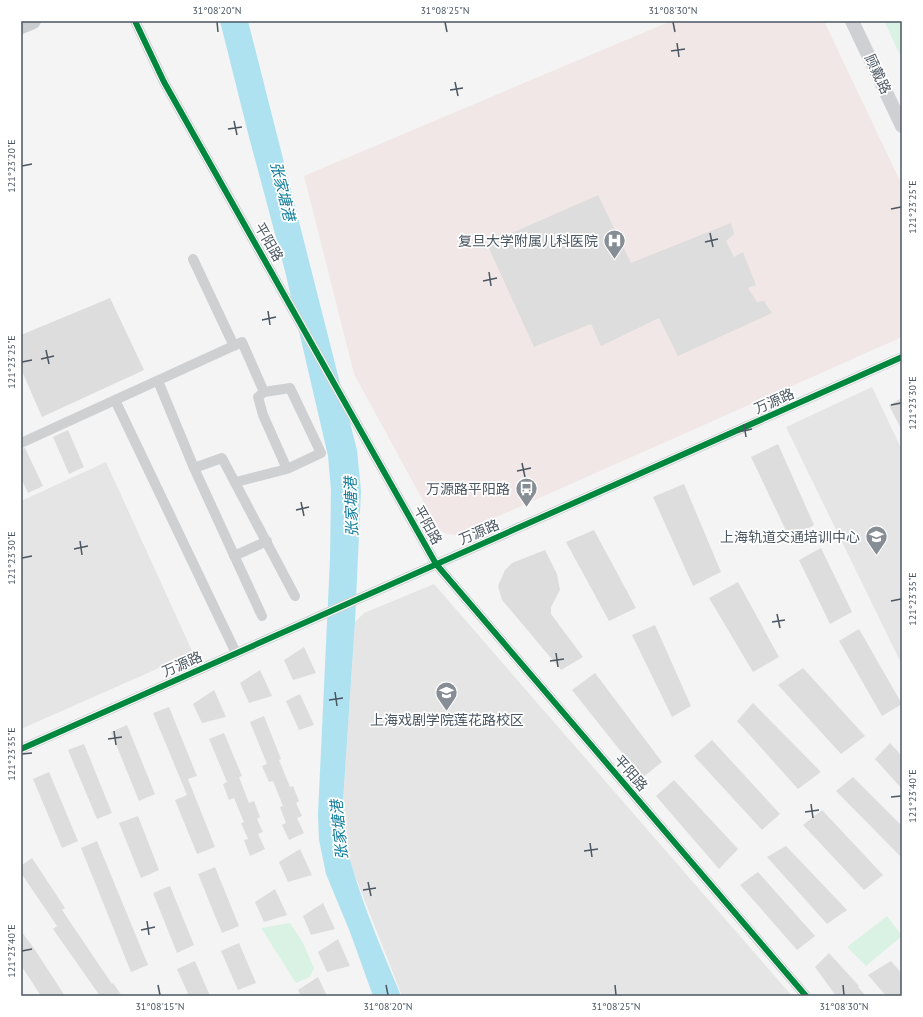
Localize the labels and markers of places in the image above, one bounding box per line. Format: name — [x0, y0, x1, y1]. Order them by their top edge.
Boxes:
hospital icon: 复旦大学附属儿科医院 — [601, 228, 627, 261]
place label: 复旦大学附属儿科医院 — [458, 232, 598, 250]
bus stop icon: 万源路平阳路 — [513, 476, 539, 509]
place label: 万源路平阳路 — [426, 480, 510, 498]
school or university icon: 上海轨道交通培训中心 — [863, 524, 889, 557]
place label: 上海轨道交通培训中心 — [720, 528, 860, 546]
school or university icon: 上海戏剧学院莲花路校区 — [434, 679, 460, 712]
place label: 上海戏剧学院莲花路校区 — [370, 711, 524, 729]

